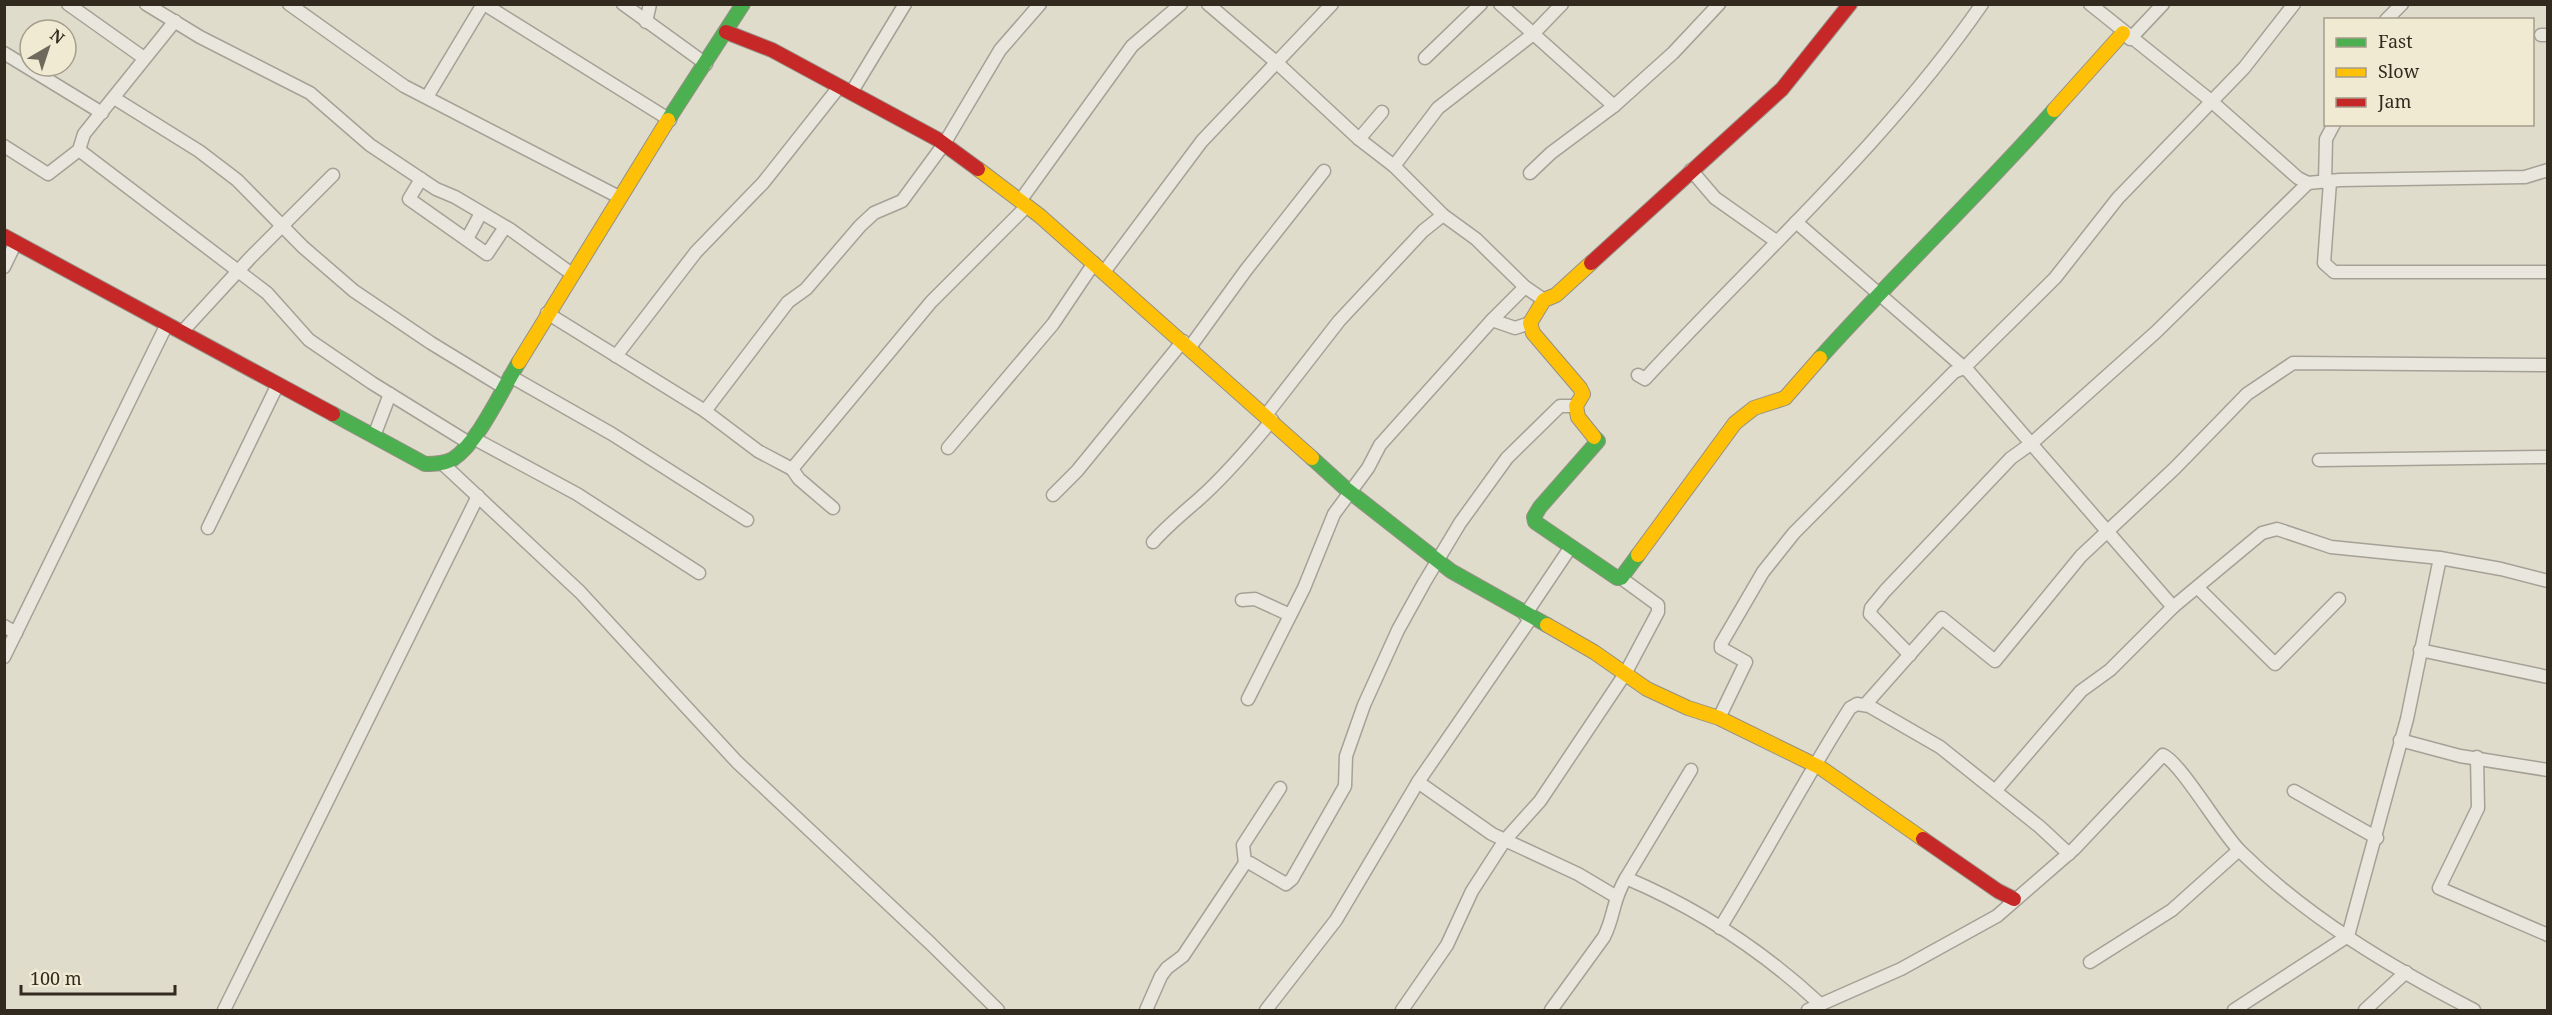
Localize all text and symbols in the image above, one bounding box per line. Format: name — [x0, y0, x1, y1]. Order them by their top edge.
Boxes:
north arrow — [18, 18, 78, 78]
legend — [2324, 18, 2534, 126]
text: N — [46, 24, 70, 49]
text: Fast — [2378, 29, 2413, 53]
text: Slow — [2378, 59, 2420, 83]
text: Jam — [2377, 89, 2412, 113]
scale bar — [21, 958, 176, 996]
text: 100 m — [30, 966, 82, 990]

